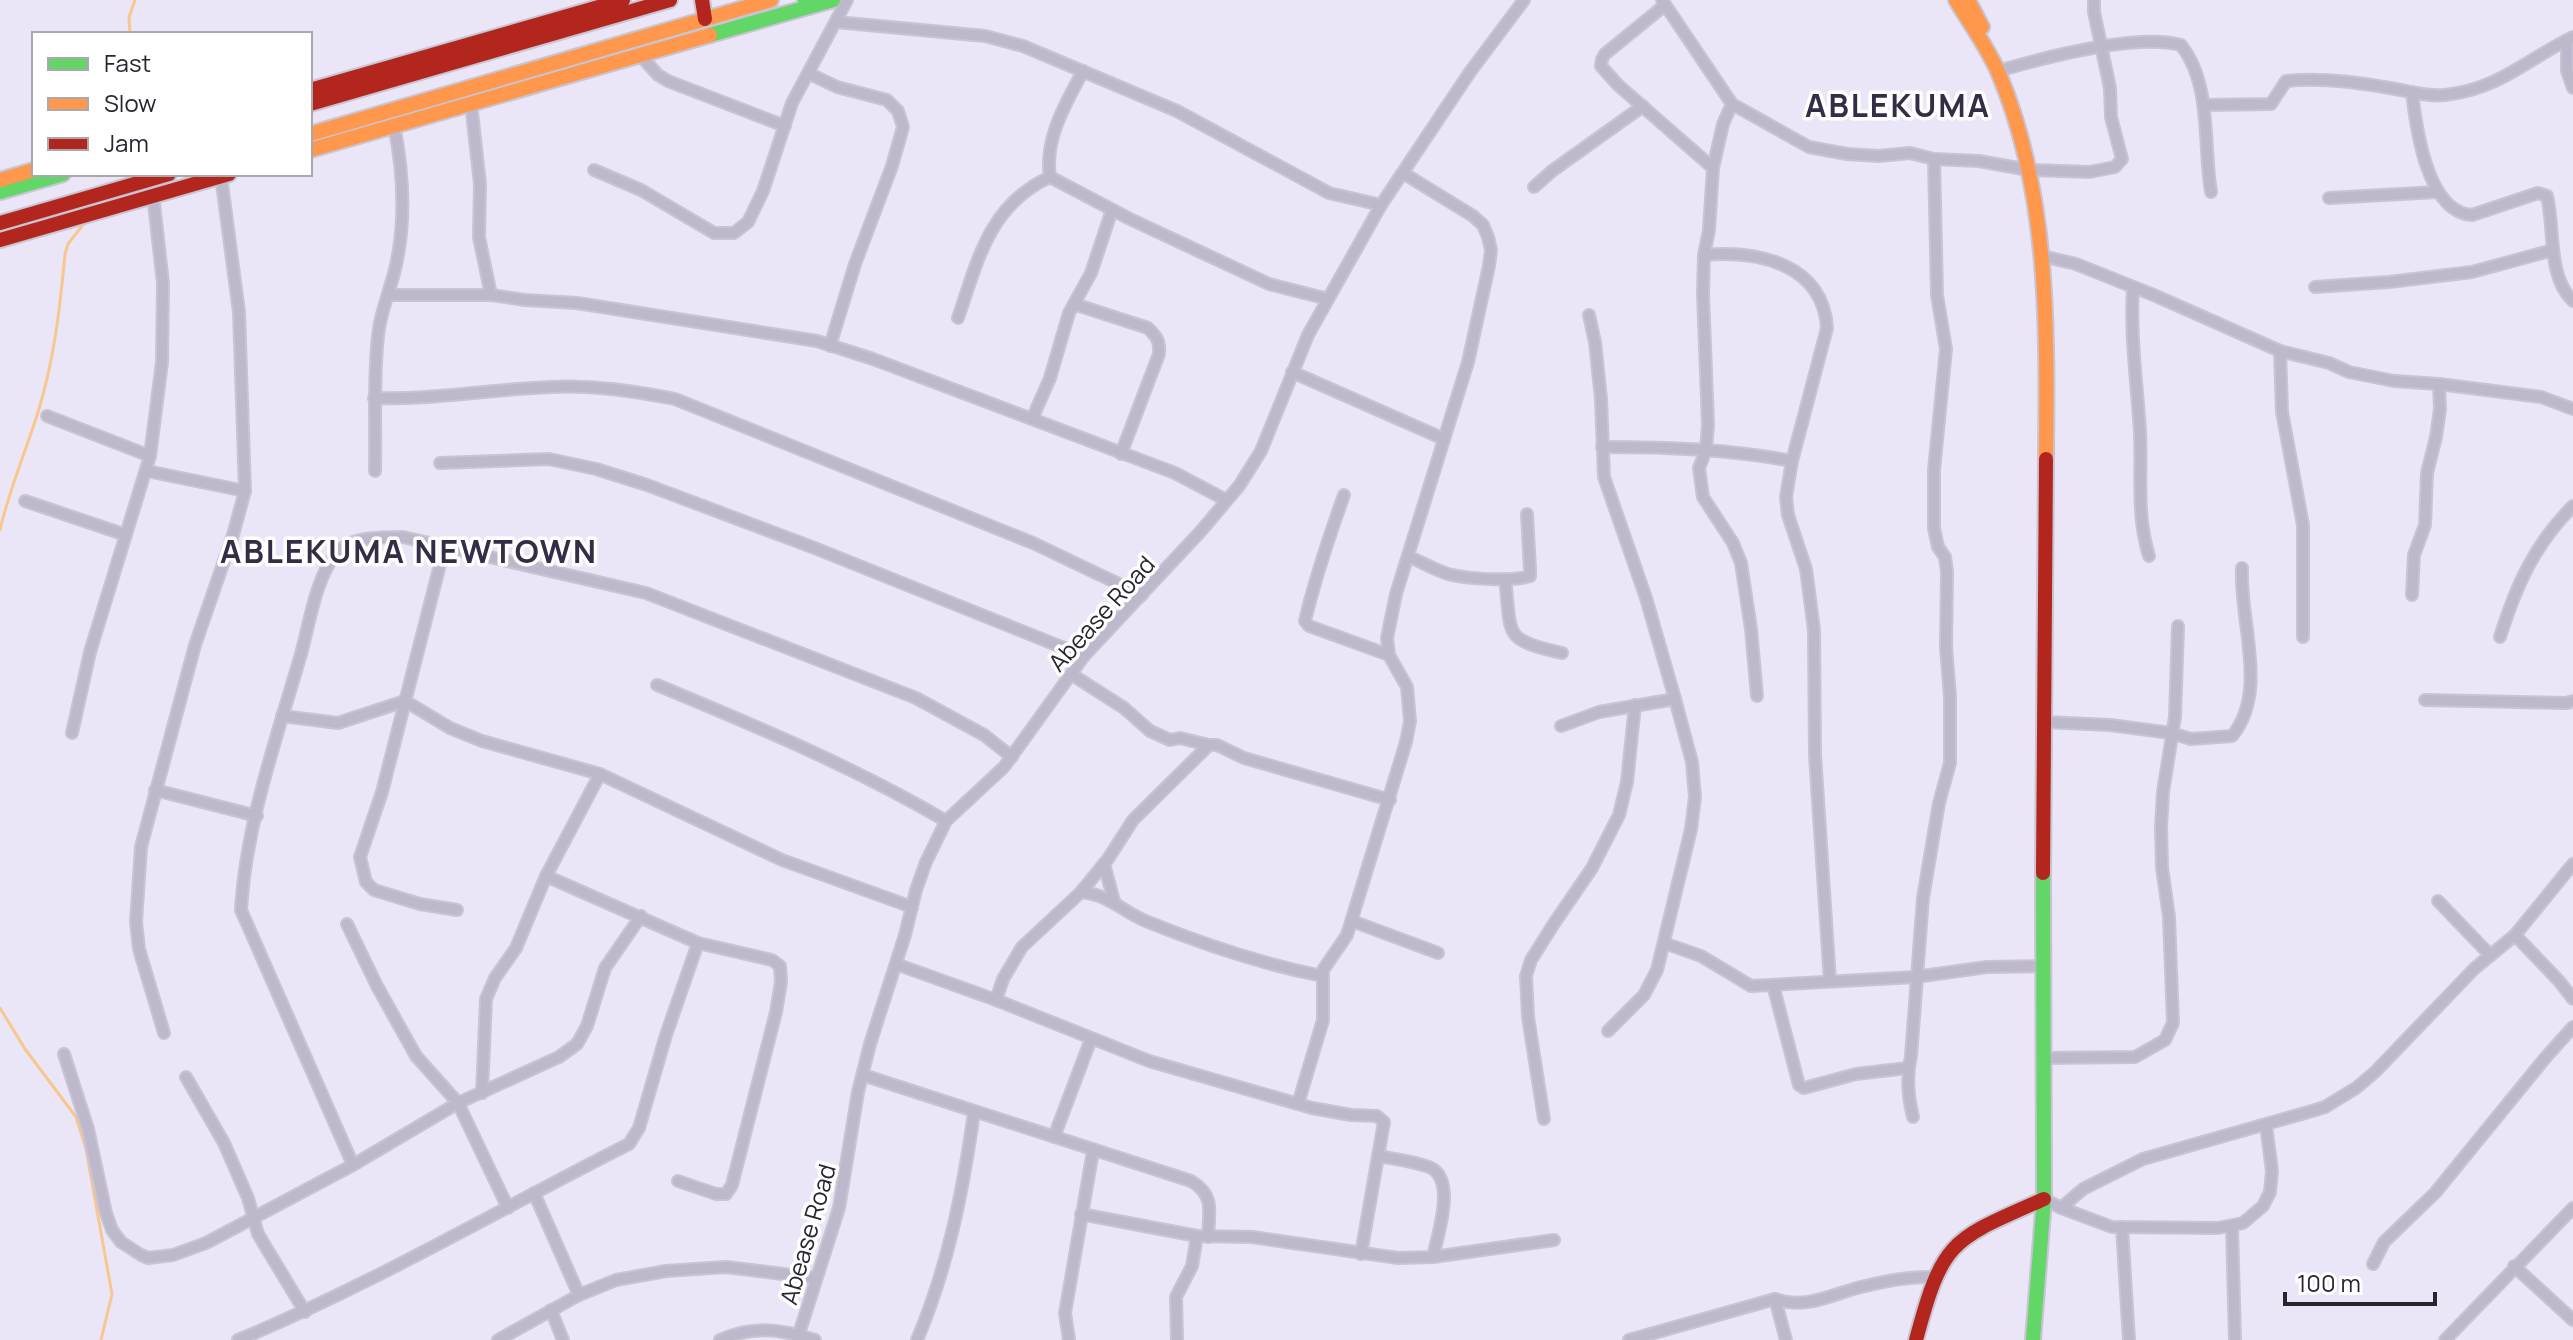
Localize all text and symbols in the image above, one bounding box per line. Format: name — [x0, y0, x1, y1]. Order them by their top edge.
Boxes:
legend — [32, 32, 312, 176]
text: Fast — [104, 46, 151, 79]
district label: ABLEKUMA — [1805, 83, 1991, 127]
text: Slow — [104, 86, 157, 119]
text: Jam — [104, 126, 149, 159]
district label: ABLEKUMA NEWTOWN — [220, 529, 598, 573]
street label: Abease Road — [1040, 548, 1162, 678]
street label: Abease Road — [771, 1160, 843, 1308]
scale bar — [2285, 1256, 2435, 1306]
text: 100 m — [2297, 1266, 2361, 1299]

